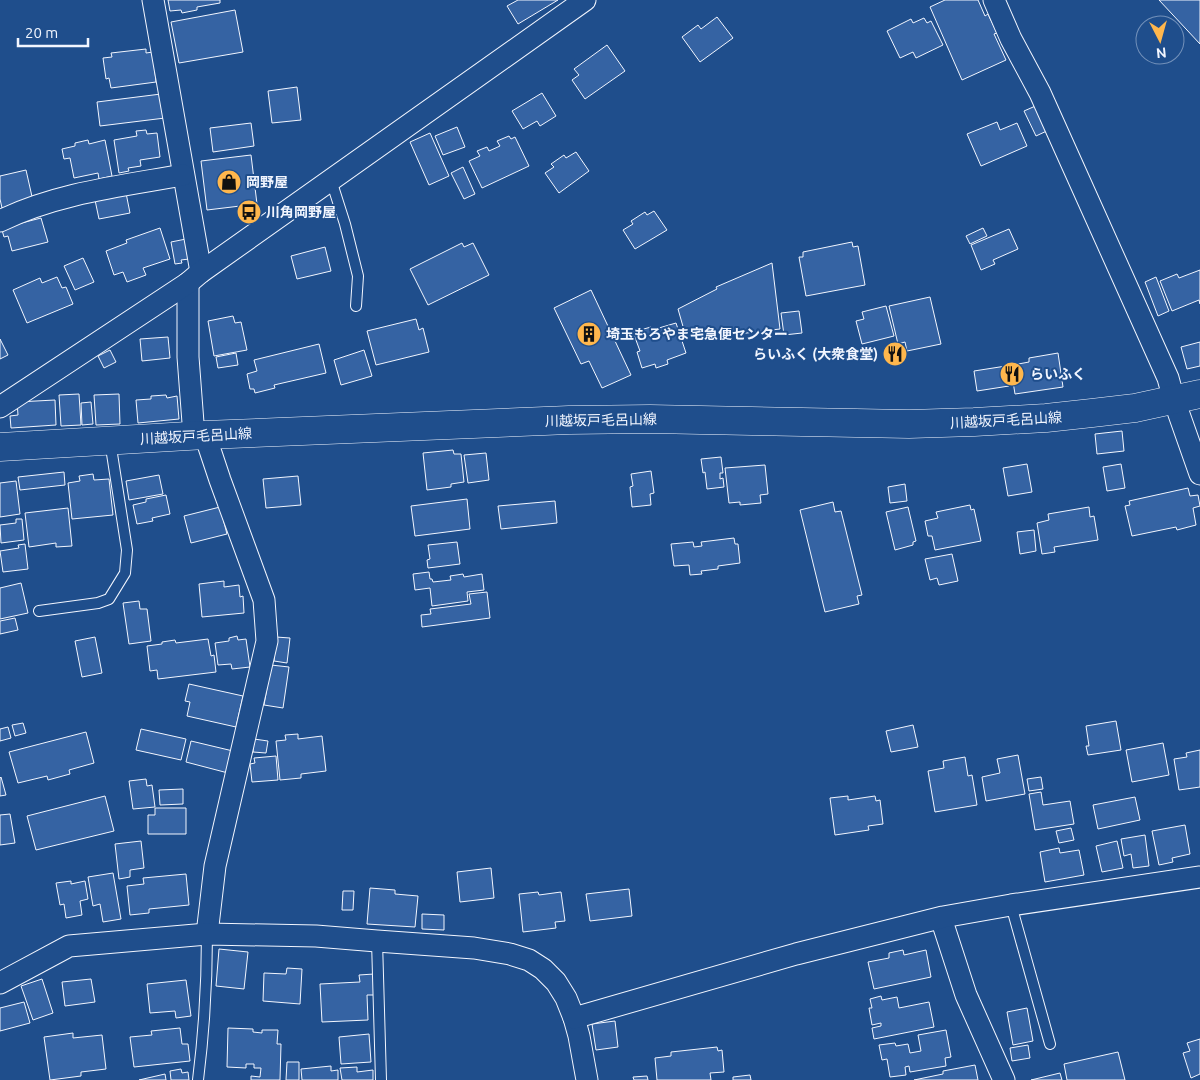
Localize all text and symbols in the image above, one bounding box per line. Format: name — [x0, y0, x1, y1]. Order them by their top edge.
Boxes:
scale bar — [18, 15, 88, 47]
north arrow — [1135, 15, 1185, 65]
text: 20 m — [25, 24, 58, 41]
text: N — [1155, 44, 1167, 61]
shop icon: 岡野屋 — [216, 169, 242, 195]
place label: 岡野屋 — [246, 174, 288, 190]
bus stop icon: 川角岡野屋 — [236, 199, 262, 225]
place label: 川角岡野屋 — [266, 204, 336, 220]
building icon: 埼玉もろやま宅急便センター — [576, 321, 602, 347]
place label: 埼玉もろやま宅急便センター — [606, 326, 788, 342]
restaurant icon: らいふく (大衆食堂) — [882, 341, 908, 367]
place label: らいふく (大衆食堂) — [753, 346, 878, 362]
restaurant icon: らいふく — [999, 361, 1025, 387]
place label: らいふく — [1030, 366, 1086, 382]
street label: 川越坂戸毛呂山線 — [950, 409, 1062, 431]
street label: 川越坂戸毛呂山線 — [545, 411, 657, 429]
street label: 川越坂戸毛呂山線 — [140, 425, 252, 447]

